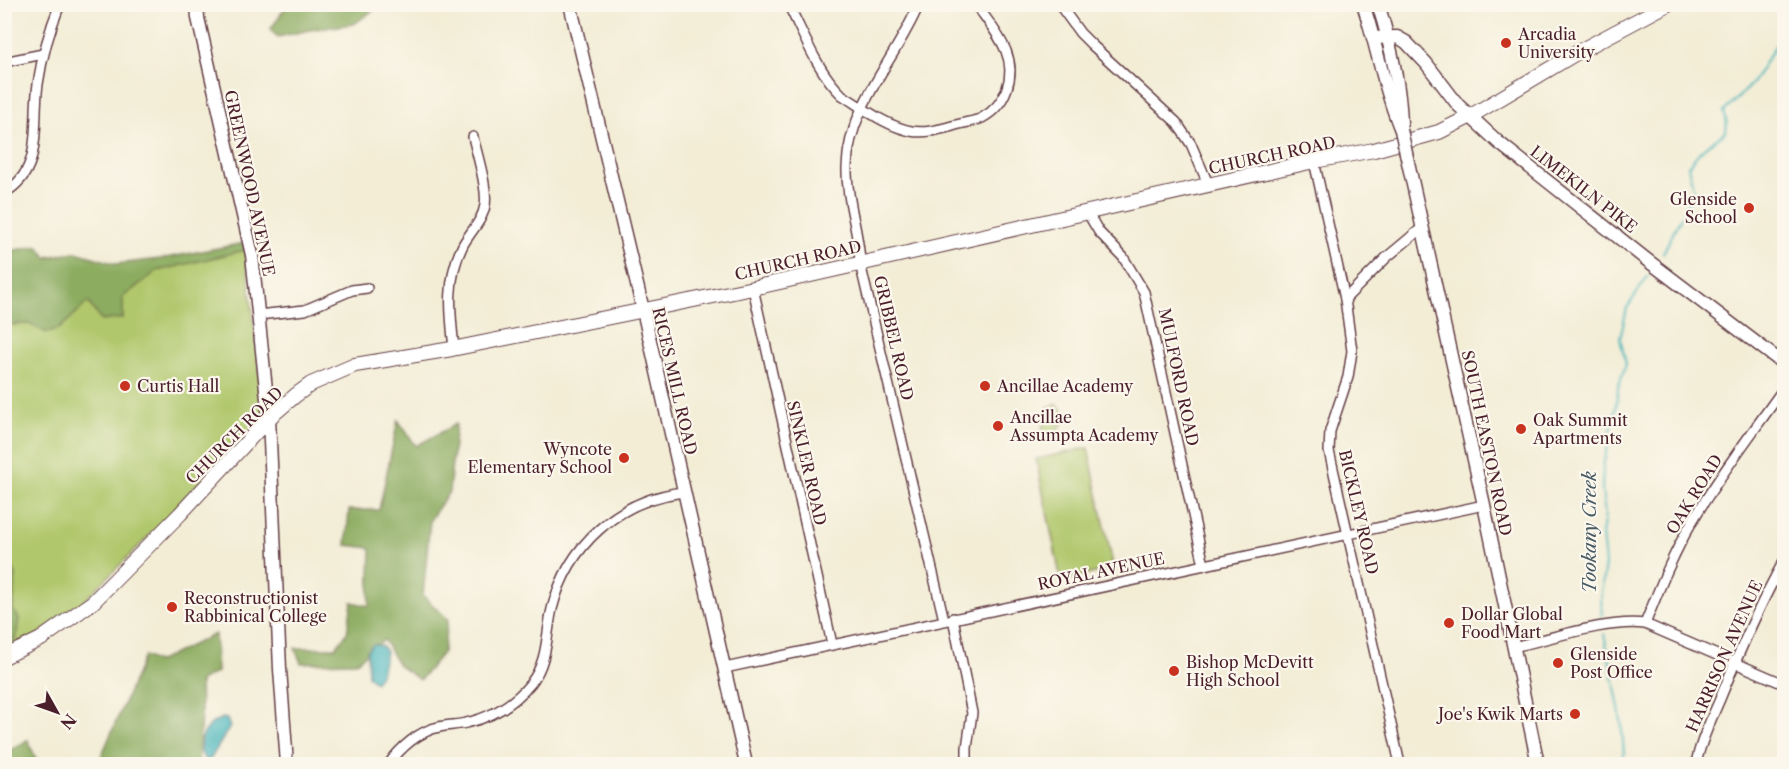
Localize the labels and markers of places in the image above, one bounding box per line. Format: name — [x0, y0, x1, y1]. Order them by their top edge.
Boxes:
place label: Arcadia University — [1517, 24, 1596, 62]
marker: Arcadia University — [1499, 36, 1513, 50]
place label: Glenside School — [1670, 189, 1737, 227]
marker: Glenside School — [1742, 201, 1756, 215]
place label: Curtis Hall — [137, 376, 219, 396]
place label: Ancillae Academy — [996, 376, 1134, 396]
marker: Curtis Hall — [118, 379, 132, 393]
marker: Ancillae Academy — [978, 379, 992, 393]
place label: Ancillae Assumpta Academy — [1009, 407, 1160, 445]
place label: Oak Summit Apartments — [1532, 410, 1628, 448]
marker: Ancillae Assumpta Academy — [991, 419, 1005, 433]
marker: Oak Summit Apartments — [1514, 422, 1528, 436]
place label: Wyncote Elementary School — [468, 439, 612, 477]
marker: Wyncote Elementary School — [617, 451, 631, 465]
place label: Reconstructionist Rabbinical College — [184, 588, 327, 626]
marker: Reconstructionist Rabbinical College — [165, 600, 179, 614]
place label: Dollar Global Food Mart — [1461, 604, 1563, 642]
marker: Dollar Global Food Mart — [1442, 616, 1456, 630]
place label: Glenside Post Office — [1570, 644, 1653, 682]
place label: Bishop McDevitt High School — [1186, 652, 1314, 690]
marker: Glenside Post Office — [1551, 656, 1565, 670]
marker: Bishop McDevitt High School — [1167, 664, 1181, 678]
place label: Joe's Kwik Marts — [1435, 704, 1563, 724]
marker: Joe's Kwik Marts — [1568, 707, 1582, 721]

